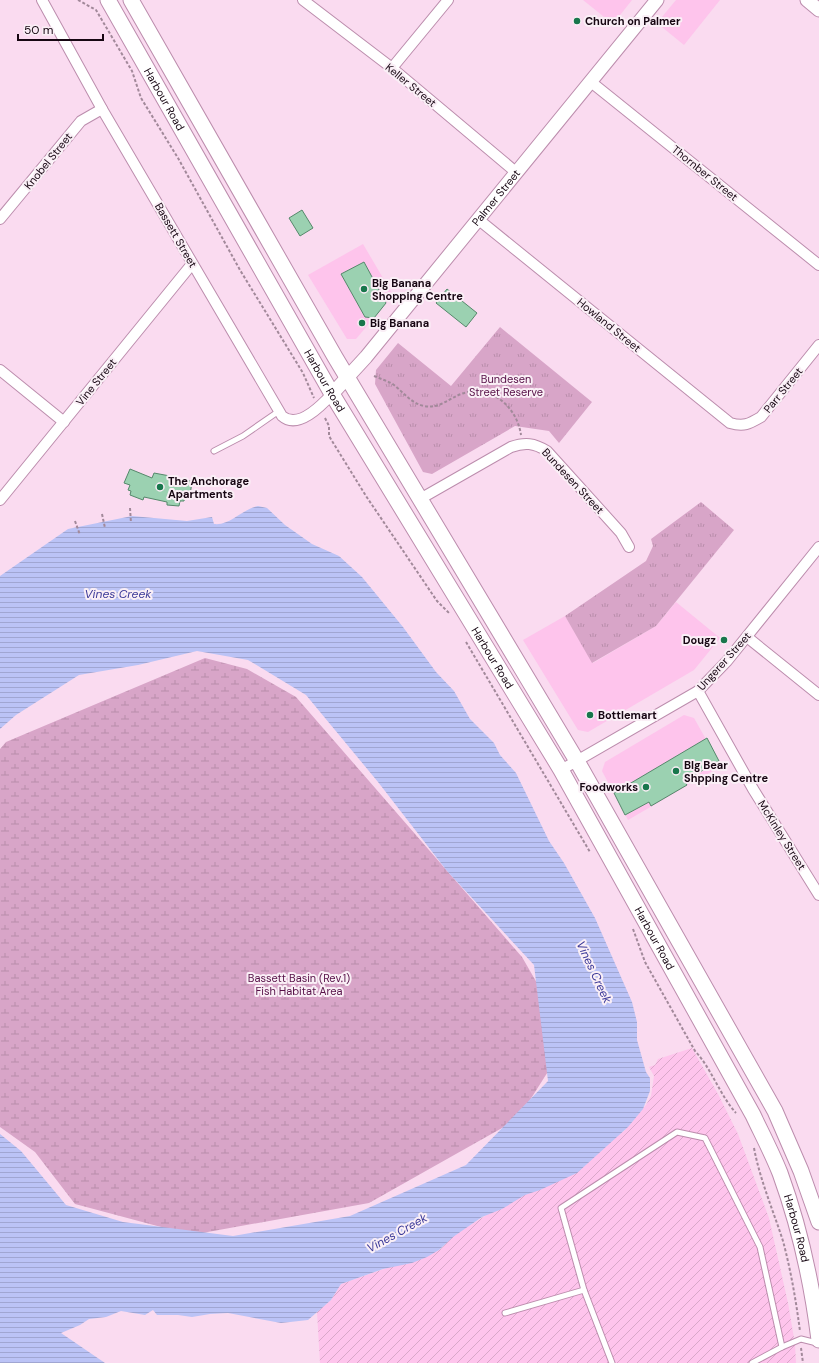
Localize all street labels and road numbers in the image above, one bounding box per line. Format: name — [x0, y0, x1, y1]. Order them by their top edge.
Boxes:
street label: Keller Street — [383, 60, 439, 110]
street label: Harbour Road — [141, 65, 188, 133]
street label: Knobel Street — [21, 130, 75, 192]
street label: Thornber Street — [669, 142, 741, 204]
street label: Palmer Street — [469, 166, 523, 229]
street label: Bassett Street — [152, 200, 200, 270]
street label: Howland Street — [574, 295, 644, 355]
street label: Harbour Road — [301, 347, 348, 415]
street label: Vine Street — [73, 356, 119, 408]
street label: Parr Street — [760, 364, 806, 416]
street label: Bundesen Street — [539, 445, 607, 517]
street label: Harbour Road — [468, 624, 517, 691]
street label: Ungerer Street — [694, 629, 754, 693]
street label: McKinley Street — [755, 798, 809, 872]
street label: Harbour Road — [631, 904, 678, 972]
street label: Harbour Road — [781, 1192, 813, 1264]

